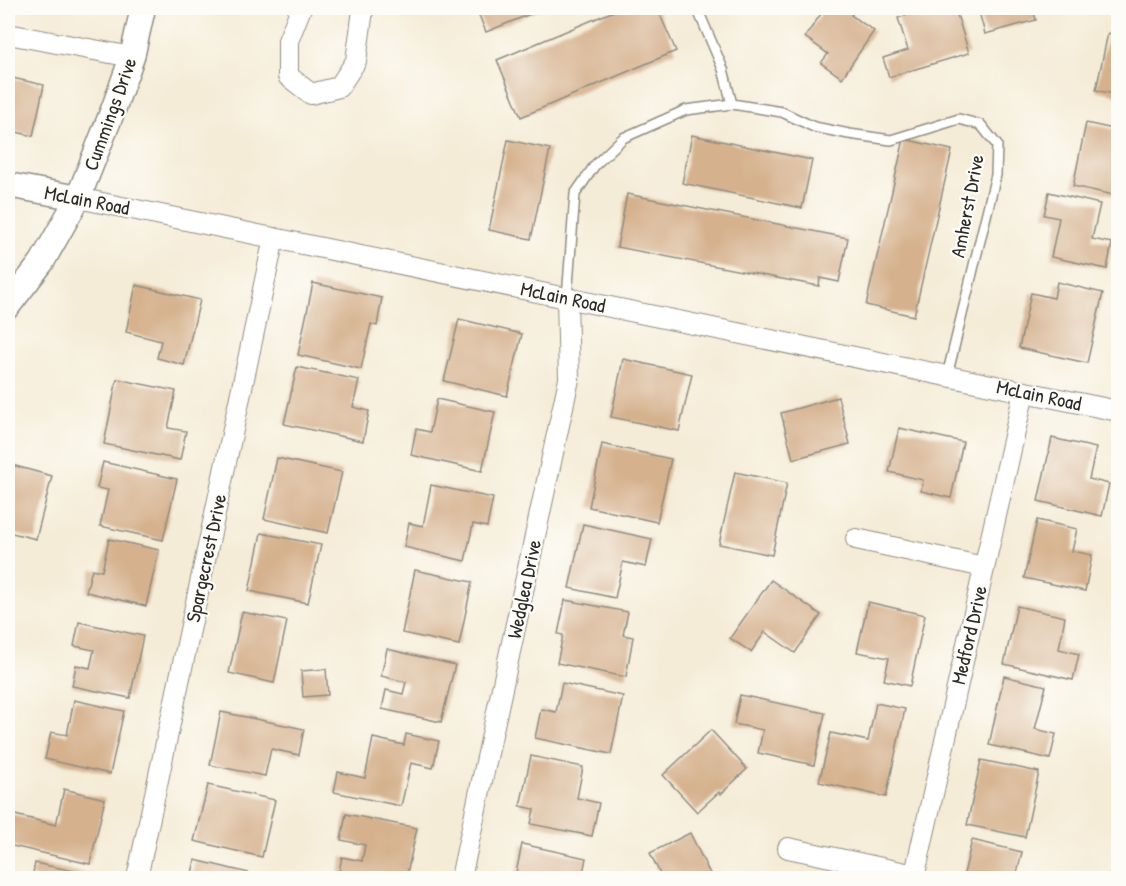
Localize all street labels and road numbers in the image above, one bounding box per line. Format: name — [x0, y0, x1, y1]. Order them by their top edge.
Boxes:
street label: Cummings Drive — [77, 53, 142, 174]
street label: Amherst Drive — [943, 152, 990, 260]
street label: McLain Road — [42, 178, 132, 221]
street label: McLain Road — [518, 274, 608, 319]
street label: McLain Road — [994, 372, 1084, 417]
street label: Spargecrest Drive — [179, 491, 232, 624]
street label: Wedglea Drive — [500, 537, 547, 641]
street label: Medford Drive — [944, 583, 993, 687]

